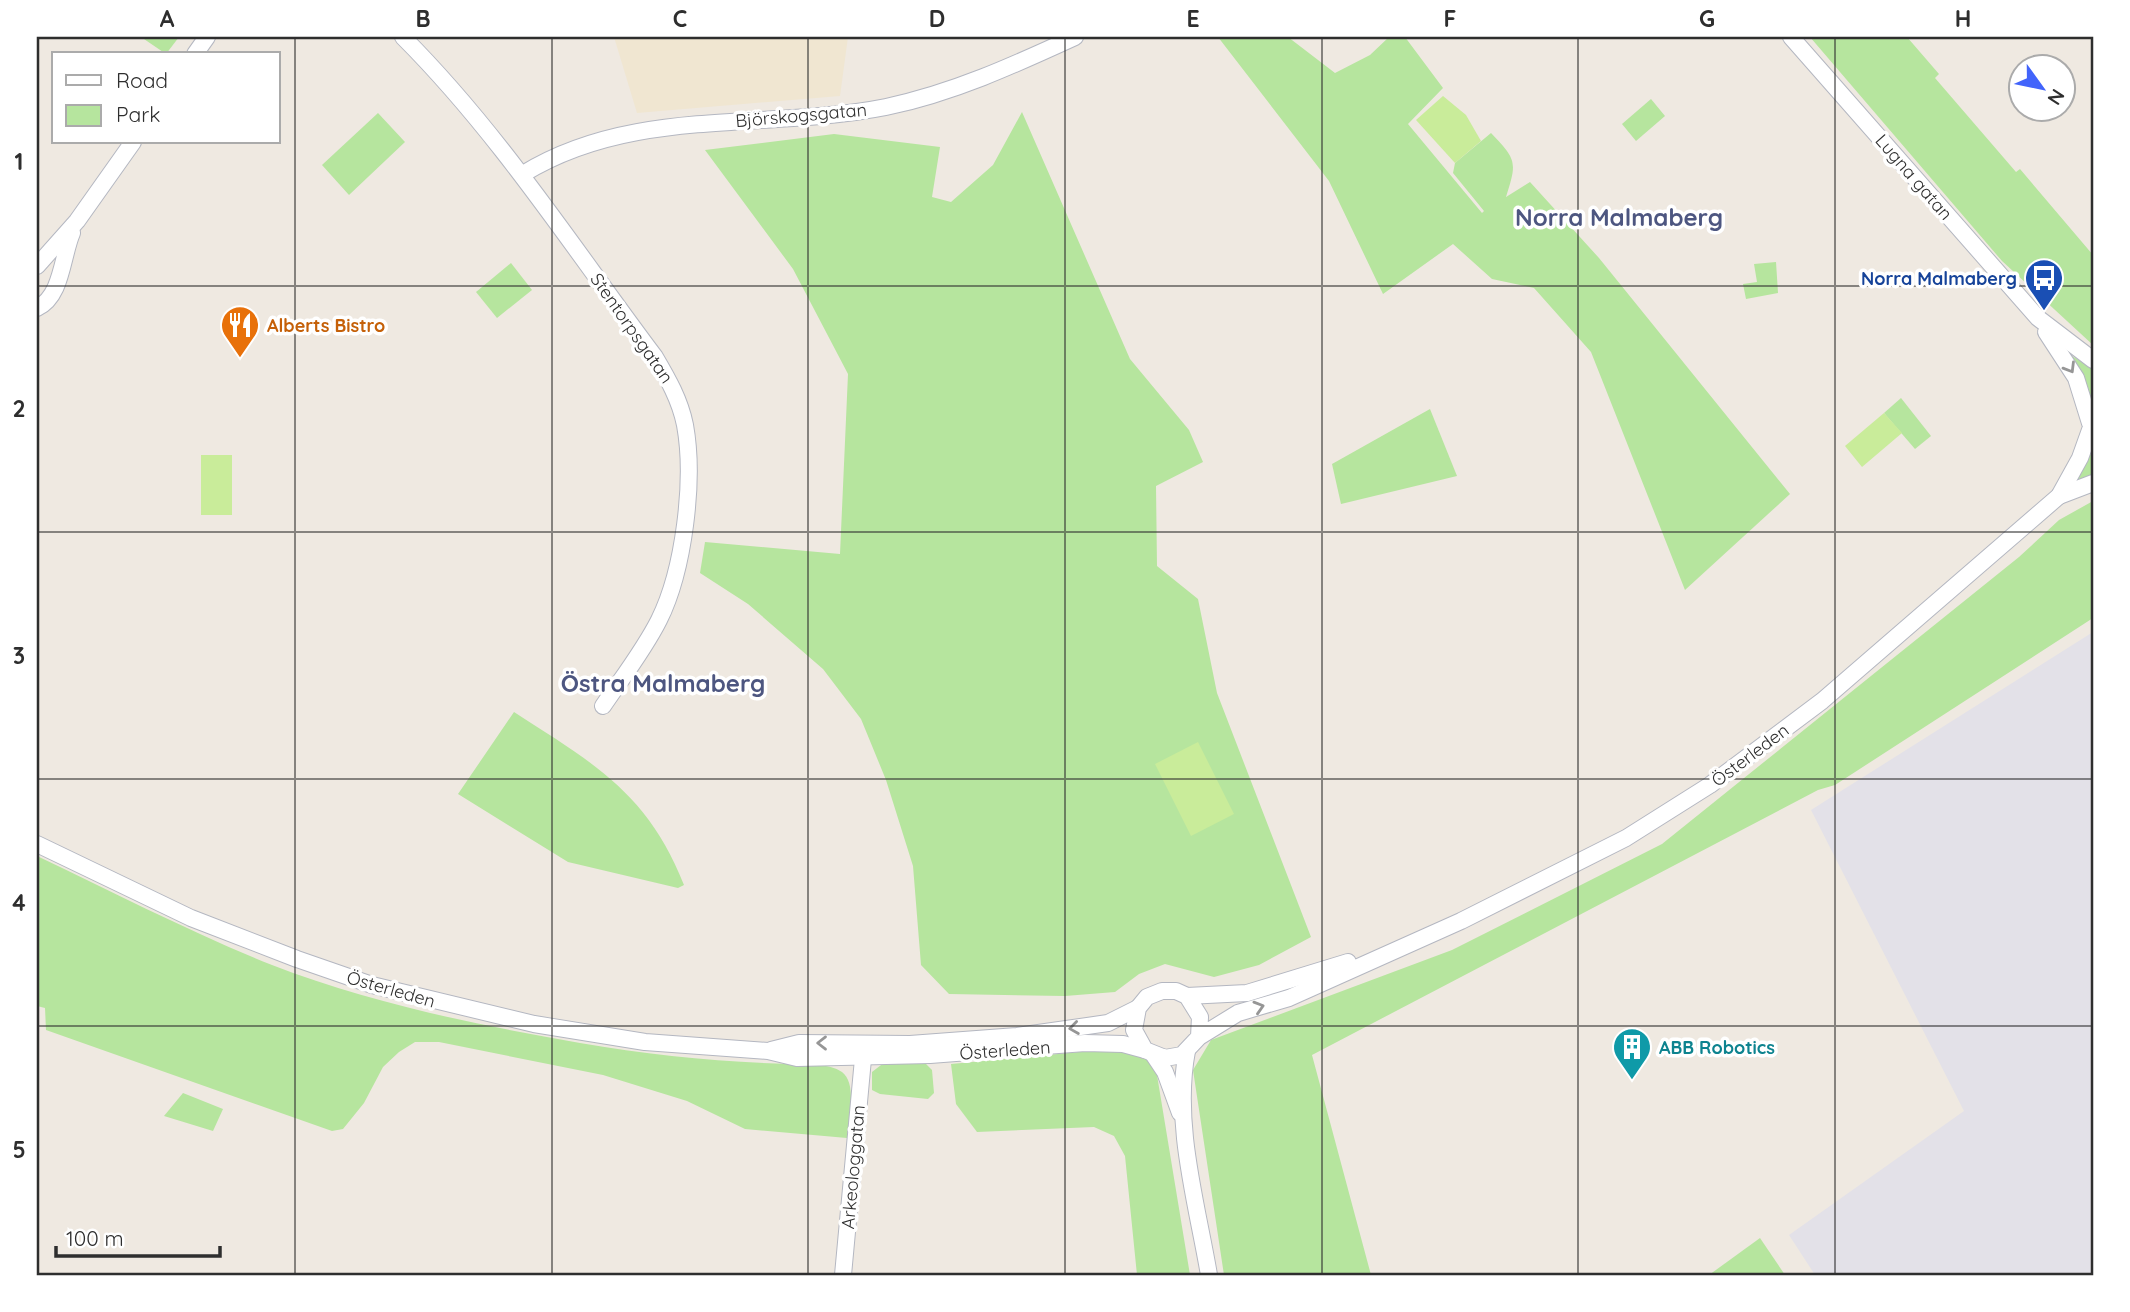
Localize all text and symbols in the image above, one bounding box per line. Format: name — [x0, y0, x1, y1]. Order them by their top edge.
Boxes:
text: A — [160, 4, 175, 33]
text: B — [415, 4, 431, 33]
text: C — [673, 4, 687, 33]
text: D — [929, 4, 945, 33]
text: E — [1186, 4, 1200, 33]
text: F — [1444, 4, 1456, 33]
text: G — [1699, 4, 1715, 33]
text: H — [1955, 4, 1971, 33]
legend — [52, 52, 280, 144]
north arrow — [2008, 52, 2078, 122]
text: Road — [116, 67, 168, 93]
text: N — [2042, 85, 2070, 110]
street label: Björskogsgatan — [734, 98, 868, 132]
text: Park — [116, 101, 160, 127]
street label: Lugna gatan — [1870, 129, 1958, 225]
text: 1 — [15, 147, 23, 176]
district label: Norra Malmaberg — [1515, 202, 1723, 232]
bus stop icon: Norra Malmaberg — [2023, 257, 2065, 312]
place label: Norra Malmaberg — [1861, 267, 2017, 290]
street label: Stentorpsgatan — [585, 268, 679, 388]
restaurant icon: Alberts Bistro — [219, 304, 261, 359]
place label: Alberts Bistro — [267, 314, 385, 337]
one-way arrow — [2061, 360, 2074, 373]
text: 2 — [12, 394, 26, 423]
text: 3 — [13, 641, 25, 670]
district label: Östra Malmaberg — [561, 668, 765, 698]
street label: Österleden — [1707, 718, 1793, 792]
text: 4 — [12, 888, 26, 917]
street label: Österleden — [344, 965, 438, 1013]
one-way arrow — [1253, 1000, 1265, 1015]
one-way arrow — [1068, 1020, 1080, 1035]
building icon: ABB Robotics — [1611, 1026, 1653, 1081]
one-way arrow — [817, 1035, 827, 1051]
street label: Österleden — [959, 1035, 1051, 1065]
place label: ABB Robotics — [1659, 1036, 1775, 1059]
street label: Arkeologgatan — [836, 1104, 870, 1230]
text: 5 — [12, 1135, 26, 1164]
scale bar — [56, 1214, 220, 1258]
text: 100 m — [66, 1225, 124, 1251]

